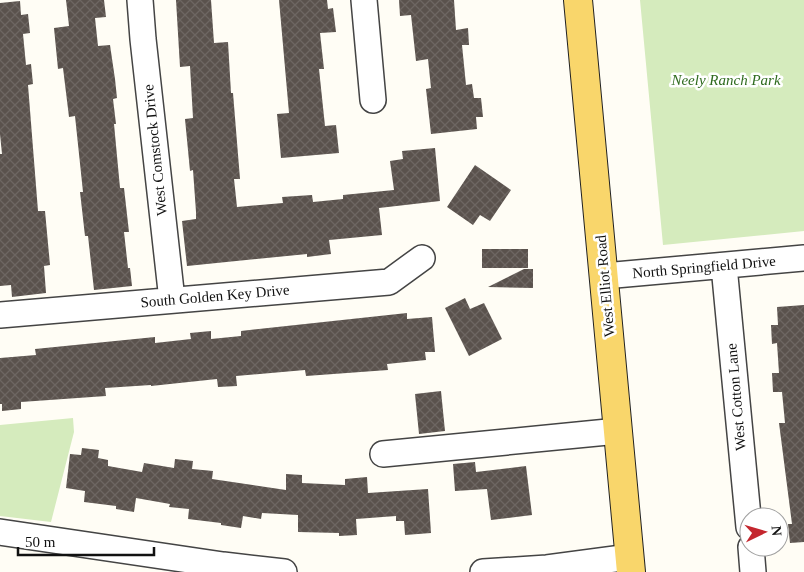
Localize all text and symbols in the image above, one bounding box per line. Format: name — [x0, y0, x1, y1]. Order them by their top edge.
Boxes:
park label: Neely Ranch Park — [670, 72, 781, 88]
street label: West Comstock Drive — [140, 83, 170, 217]
street label: West Elliot Road — [593, 234, 617, 338]
street label: North Springfield Drive — [632, 253, 777, 281]
street label: South Golden Key Drive — [140, 281, 291, 310]
street label: West Cotton Lane — [723, 342, 749, 451]
north arrow — [739, 507, 789, 557]
scale bar — [18, 524, 154, 556]
text: N — [769, 525, 784, 537]
text: 50 m — [25, 534, 56, 550]

